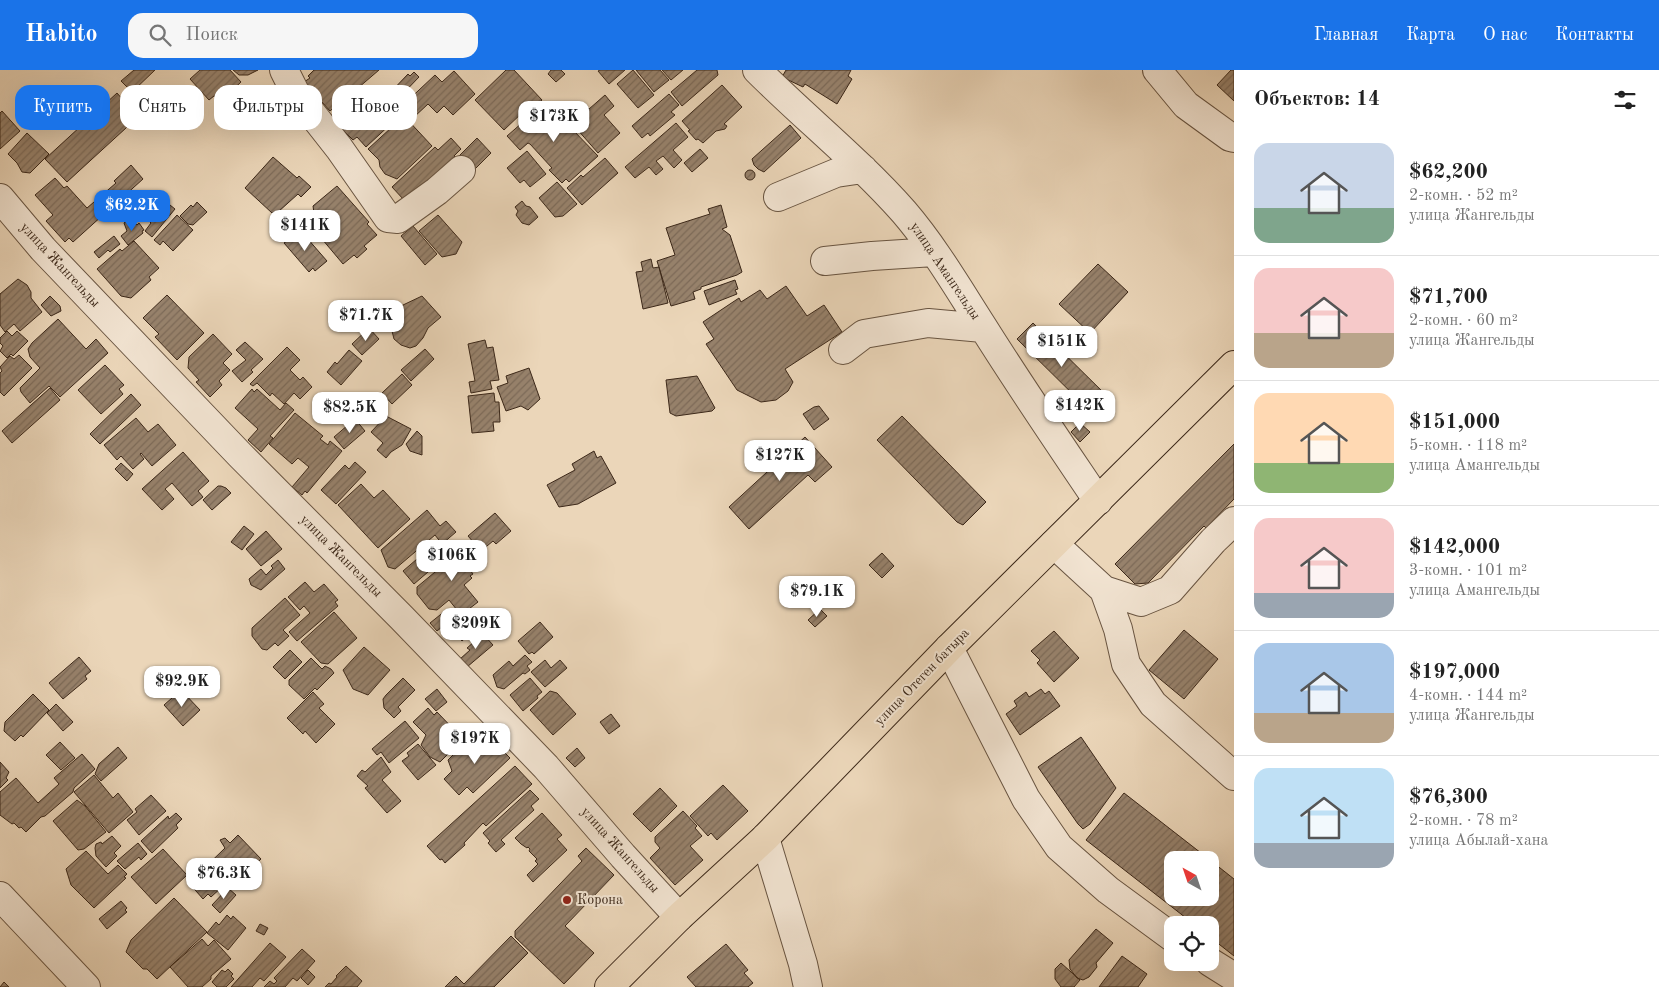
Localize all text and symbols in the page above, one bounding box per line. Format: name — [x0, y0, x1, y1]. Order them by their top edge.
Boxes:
search box — [128, 13, 478, 58]
icon: search — [146, 21, 174, 49]
text: Habito — [25, 23, 98, 47]
text: Поиск — [186, 26, 238, 45]
text: Главная — [1314, 26, 1378, 44]
text: Карта — [1406, 26, 1455, 44]
text: О нас — [1483, 26, 1527, 44]
text: Контакты — [1555, 26, 1634, 44]
chip: Купить — [15, 85, 110, 130]
chip: Снять — [120, 85, 204, 130]
chip: Фильтры — [214, 85, 322, 130]
chip: Новое — [332, 85, 417, 130]
icon: filters — [1611, 86, 1639, 114]
text: Объектов: 14 — [1254, 89, 1380, 110]
pin: $173K — [519, 100, 589, 143]
text: $173K — [529, 109, 579, 125]
text: $62,200 — [1409, 162, 1488, 183]
icon: home — [1294, 163, 1354, 223]
text: 2-комн. · 52 m² — [1409, 188, 1518, 204]
pin: $62.2K — [91, 190, 173, 232]
text: $62.2K — [105, 198, 159, 214]
text: улица Жангельды — [1409, 208, 1535, 224]
pin: $141K — [270, 210, 340, 252]
text: $141K — [280, 218, 330, 234]
street label: улица Жангельды — [17, 220, 103, 310]
street label: улица Амангельды — [907, 220, 983, 322]
text: $71,700 — [1409, 287, 1488, 308]
icon: home — [1294, 288, 1354, 348]
pin: $71.7K — [325, 300, 407, 342]
text: $71.7K — [339, 308, 393, 324]
text: 2-комн. · 60 m² — [1409, 313, 1518, 329]
pin: $151K — [1027, 326, 1097, 368]
text: улица Жангельды — [1409, 333, 1535, 349]
text: $151K — [1037, 334, 1087, 350]
pin: $142K — [1045, 390, 1115, 432]
pin: $82.5K — [309, 392, 391, 434]
text: $142K — [1055, 398, 1105, 414]
text: $82.5K — [323, 400, 377, 416]
text: $151,000 — [1409, 412, 1500, 433]
icon: home — [1294, 413, 1354, 473]
text: 5-комн. · 118 m² — [1409, 438, 1527, 454]
pin: $127K — [745, 440, 815, 482]
text: $127K — [755, 448, 805, 464]
text: улица Амангельды — [1409, 458, 1540, 474]
street label: улица Жангельды — [297, 512, 385, 600]
text: $142,000 — [1409, 537, 1500, 558]
icon: home — [1294, 538, 1354, 598]
pin: $106K — [417, 540, 487, 582]
text: $106K — [427, 548, 477, 564]
text: 3-комн. · 101 m² — [1409, 563, 1527, 579]
pin: $79.1K — [776, 576, 858, 618]
text: улица Амангельды — [1409, 583, 1540, 599]
text: $79.1K — [790, 584, 844, 600]
pin: $209K — [441, 608, 511, 650]
text: $209K — [451, 616, 501, 632]
street label: улица Отеген батыра — [872, 626, 972, 728]
text: $197,000 — [1409, 662, 1500, 683]
icon: home — [1294, 663, 1354, 723]
pin: $92.9K — [141, 666, 223, 708]
text: $92.9K — [155, 674, 209, 690]
text: 4-комн. · 144 m² — [1409, 688, 1527, 704]
text: улица Жангельды — [1409, 708, 1535, 724]
pin: $197K — [440, 722, 510, 765]
text: $197K — [450, 731, 500, 747]
text: $76,300 — [1409, 787, 1488, 808]
icon: home — [1294, 788, 1354, 848]
street label: улица Жангельды — [578, 804, 662, 896]
text: 2-комн. · 78 m² — [1409, 813, 1518, 829]
text: улица Абылай-хана — [1409, 833, 1549, 849]
north arrow — [1164, 851, 1219, 906]
map controls — [1164, 851, 1219, 971]
pin: $76.3K — [183, 858, 265, 900]
text: $76.3K — [197, 866, 251, 882]
place label: Корона — [577, 893, 623, 907]
marker: Корона — [561, 894, 573, 906]
button: locate — [1164, 916, 1219, 971]

